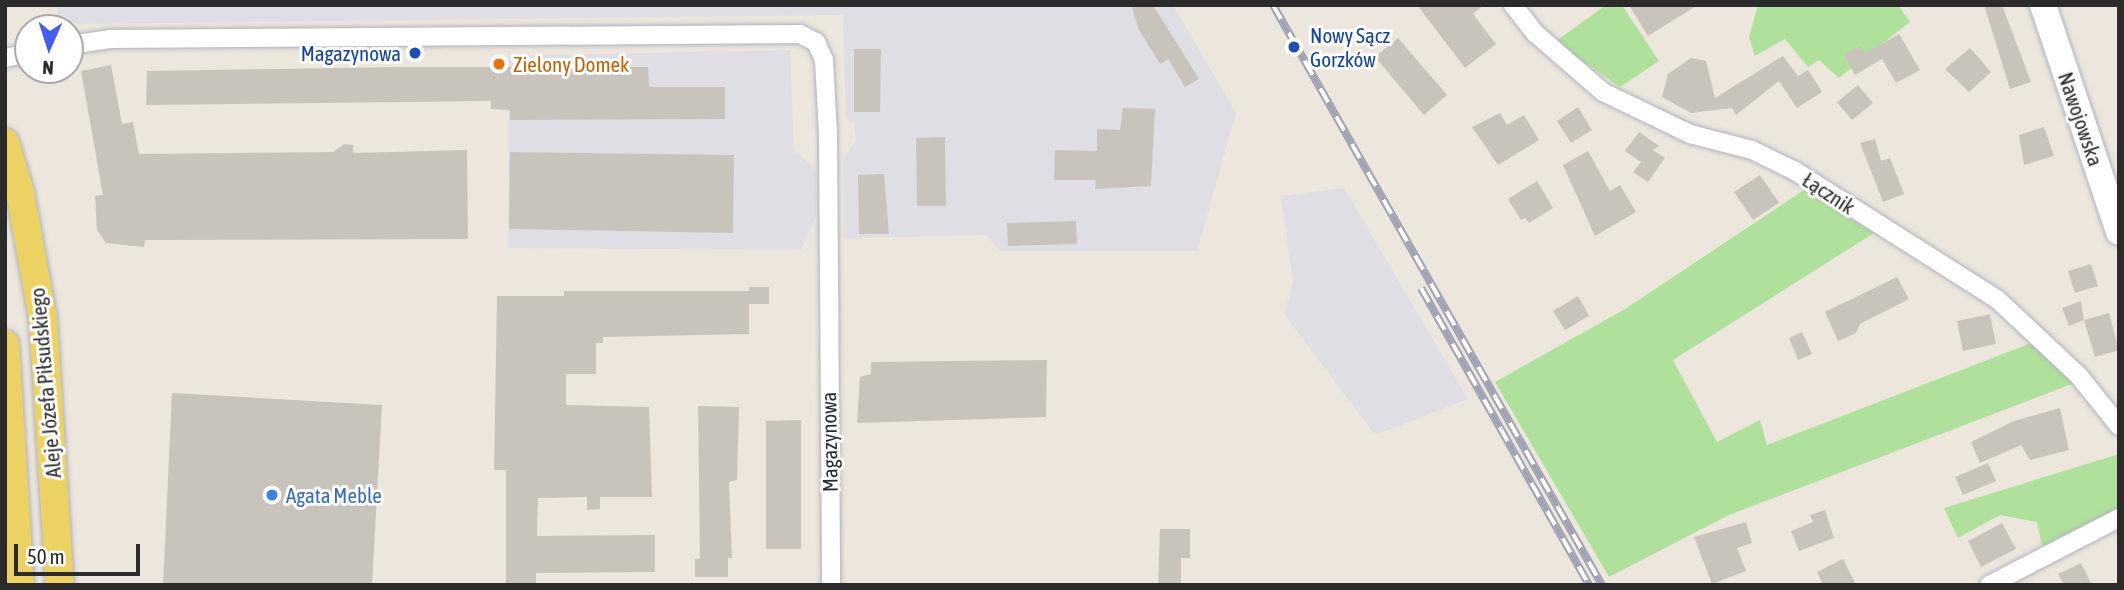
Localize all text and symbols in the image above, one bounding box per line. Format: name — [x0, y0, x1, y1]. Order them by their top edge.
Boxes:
north arrow — [14, 14, 84, 84]
place label: Nowy Sącz Gorzków — [1310, 22, 1390, 72]
marker: Nowy Sącz Gorzków — [1284, 37, 1304, 57]
place label: Magazynowa — [301, 40, 401, 66]
marker: Magazynowa — [407, 45, 423, 61]
place label: Zielony Domek — [513, 51, 629, 77]
marker: Zielony Domek — [491, 56, 507, 72]
text: N — [42, 57, 54, 79]
street label: Nawojowska — [2053, 69, 2109, 169]
street label: Łącznik — [1798, 167, 1860, 219]
street label: Aleje Józefa Piłsudskiego — [24, 287, 66, 479]
street label: Magazynowa — [816, 392, 842, 492]
place label: Agata Meble — [286, 482, 382, 508]
marker: Agata Meble — [264, 487, 280, 503]
scale bar — [18, 530, 144, 574]
text: 50 m — [27, 544, 65, 568]

